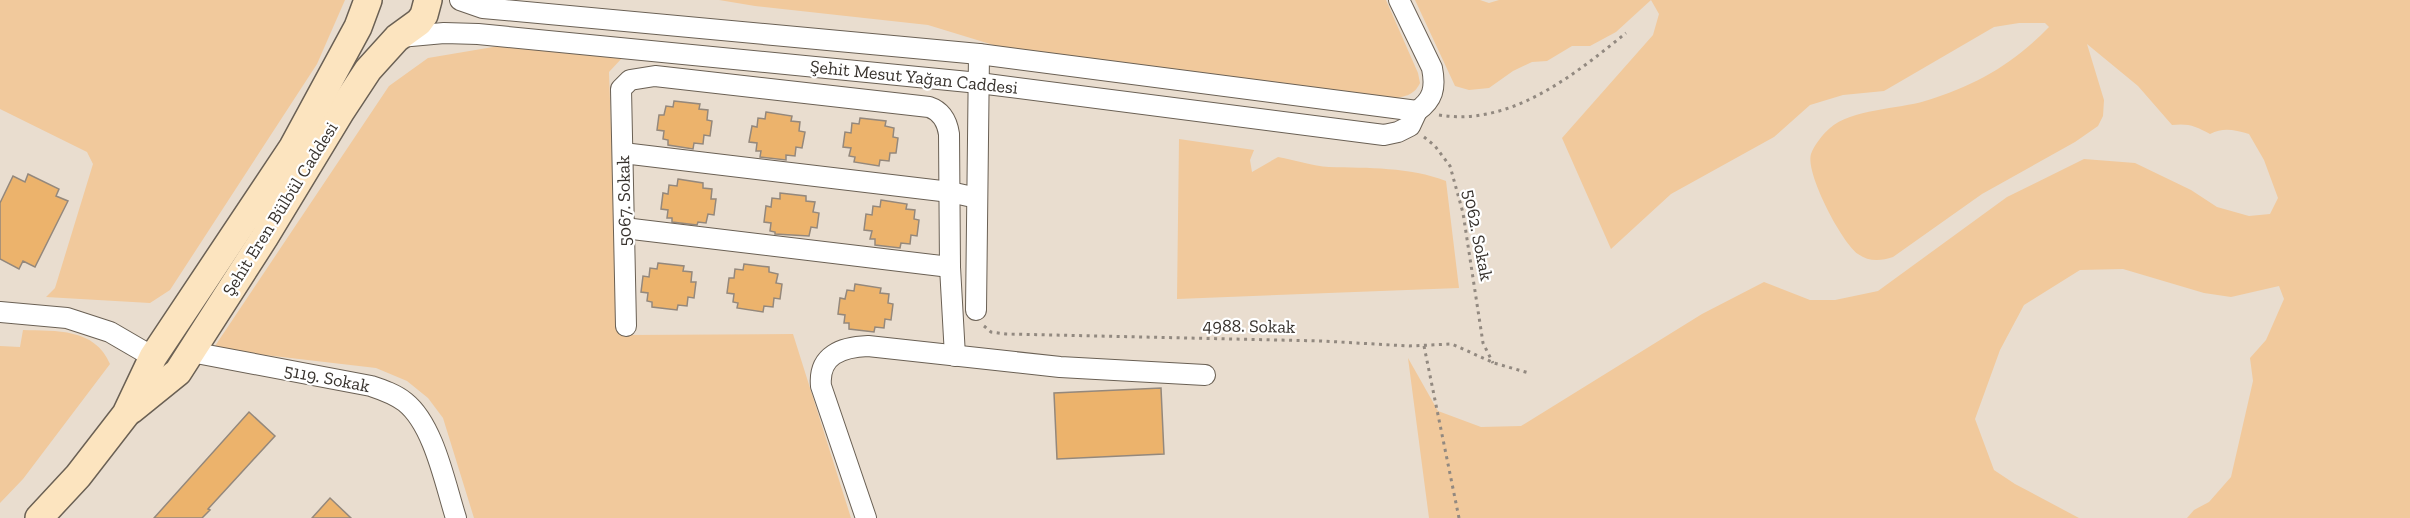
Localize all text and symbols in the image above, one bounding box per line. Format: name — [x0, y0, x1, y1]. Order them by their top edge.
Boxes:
street label: Şehit Mesut Yağan Caddesi — [809, 55, 1019, 99]
street label: Şehit Eren Bülbül Caddesi — [217, 118, 343, 300]
street label: 5067. Sokak — [612, 155, 636, 247]
street label: 5062. Sokak — [1458, 187, 1498, 283]
street label: 4988. Sokak — [1203, 314, 1296, 338]
street label: 5119. Sokak — [282, 359, 372, 397]

